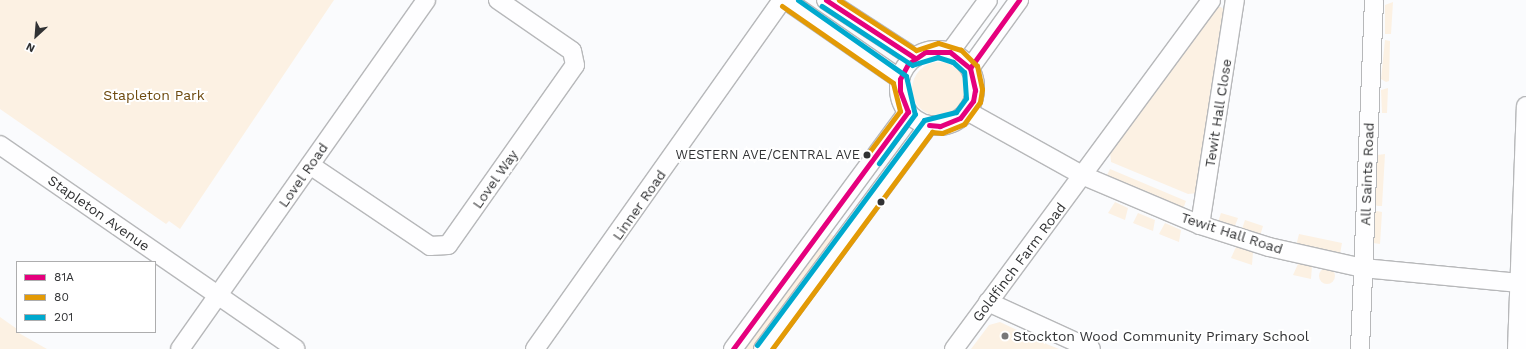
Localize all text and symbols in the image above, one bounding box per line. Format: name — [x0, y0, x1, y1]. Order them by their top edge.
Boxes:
north arrow — [16, 16, 56, 56]
text: N — [24, 40, 37, 55]
street label: Tewit Hall Close — [1201, 57, 1235, 169]
park label: Stapleton Park — [103, 87, 205, 103]
street label: All Saints Road — [1357, 122, 1377, 226]
street label: Lovel Road — [275, 139, 331, 211]
street label: Lovel Way — [468, 146, 522, 212]
place label: WESTERN AVE/CENTRAL AVE — [674, 147, 860, 163]
marker: WESTERN AVE/CENTRAL AVE — [862, 150, 872, 160]
street label: Linner Road — [609, 167, 669, 243]
street label: Stapleton Avenue — [45, 171, 153, 255]
unlabelled marker — [876, 197, 886, 207]
street label: Goldfinch Farm Road — [969, 199, 1069, 325]
street label: Tewit Hall Road — [1179, 209, 1285, 257]
legend — [16, 261, 156, 333]
text: 81A — [54, 270, 74, 284]
text: 80 — [54, 290, 69, 304]
text: 201 — [54, 310, 73, 324]
place label: Stockton Wood Community Primary School — [1013, 328, 1310, 344]
marker: Stockton Wood Community Primary School — [1000, 331, 1010, 341]

